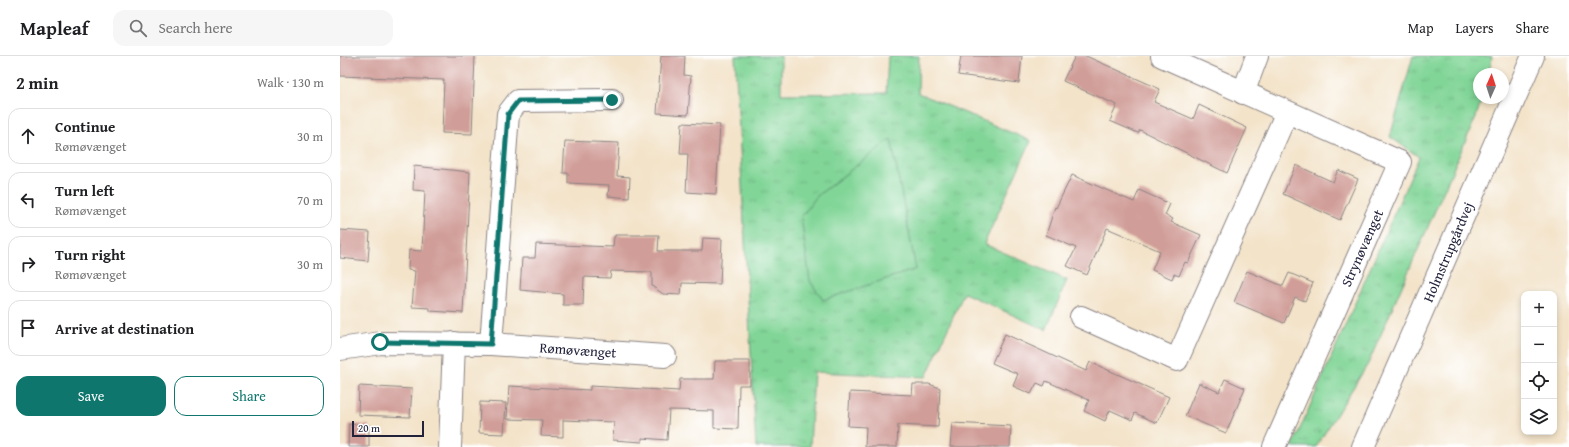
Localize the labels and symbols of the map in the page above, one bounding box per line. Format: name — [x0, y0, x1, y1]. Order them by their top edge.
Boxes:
north arrow — [1473, 68, 1509, 104]
route end — [603, 91, 621, 109]
street label: Holmstrupgårdvej — [1418, 199, 1478, 305]
street label: Strynøvænget — [1336, 206, 1388, 290]
route start — [371, 333, 389, 351]
street label: Rømøvænget — [539, 337, 617, 363]
scale bar — [352, 419, 424, 438]

